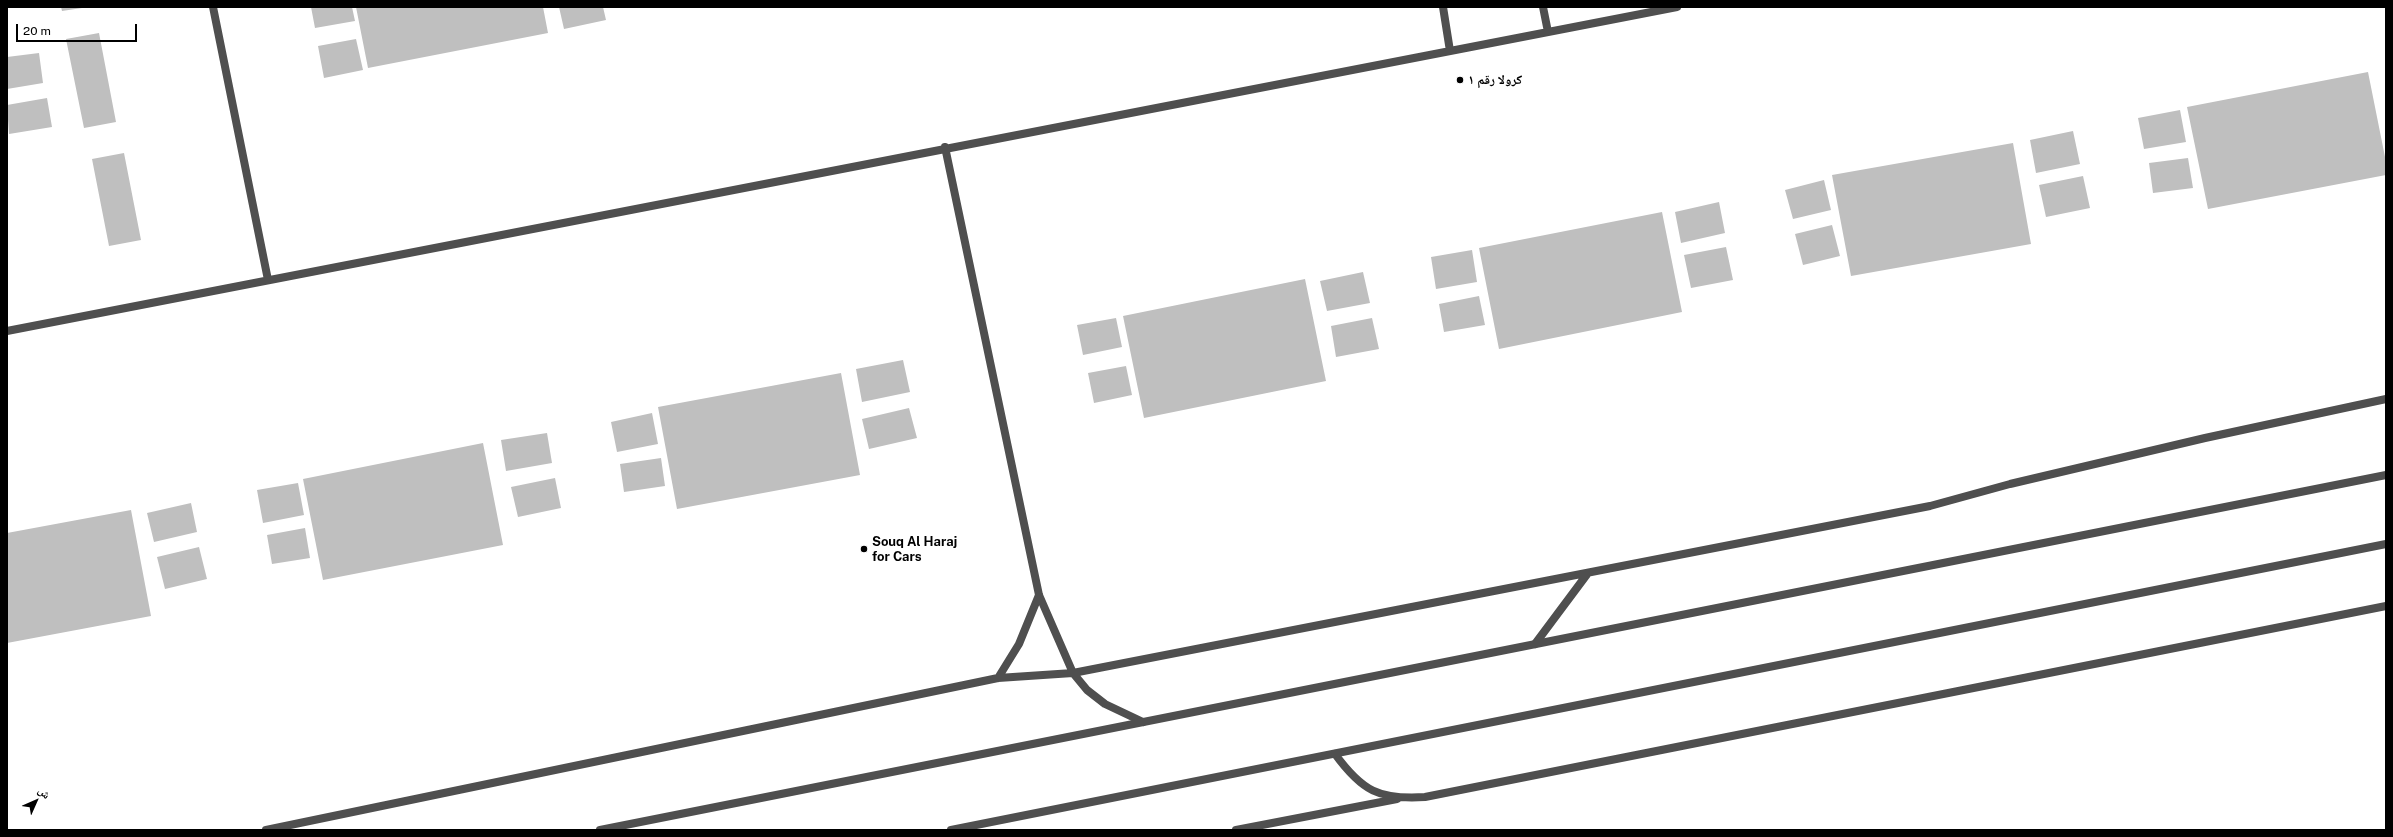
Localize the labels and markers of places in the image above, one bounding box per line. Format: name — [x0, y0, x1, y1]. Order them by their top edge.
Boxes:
place label: كرولا رقم ١ — [1468, 72, 1522, 88]
marker: كرولا رقم ١ — [1455, 75, 1465, 85]
place label: Souq Al Haraj for Cars — [872, 534, 957, 565]
marker: Souq Al Haraj for Cars — [859, 544, 869, 554]

